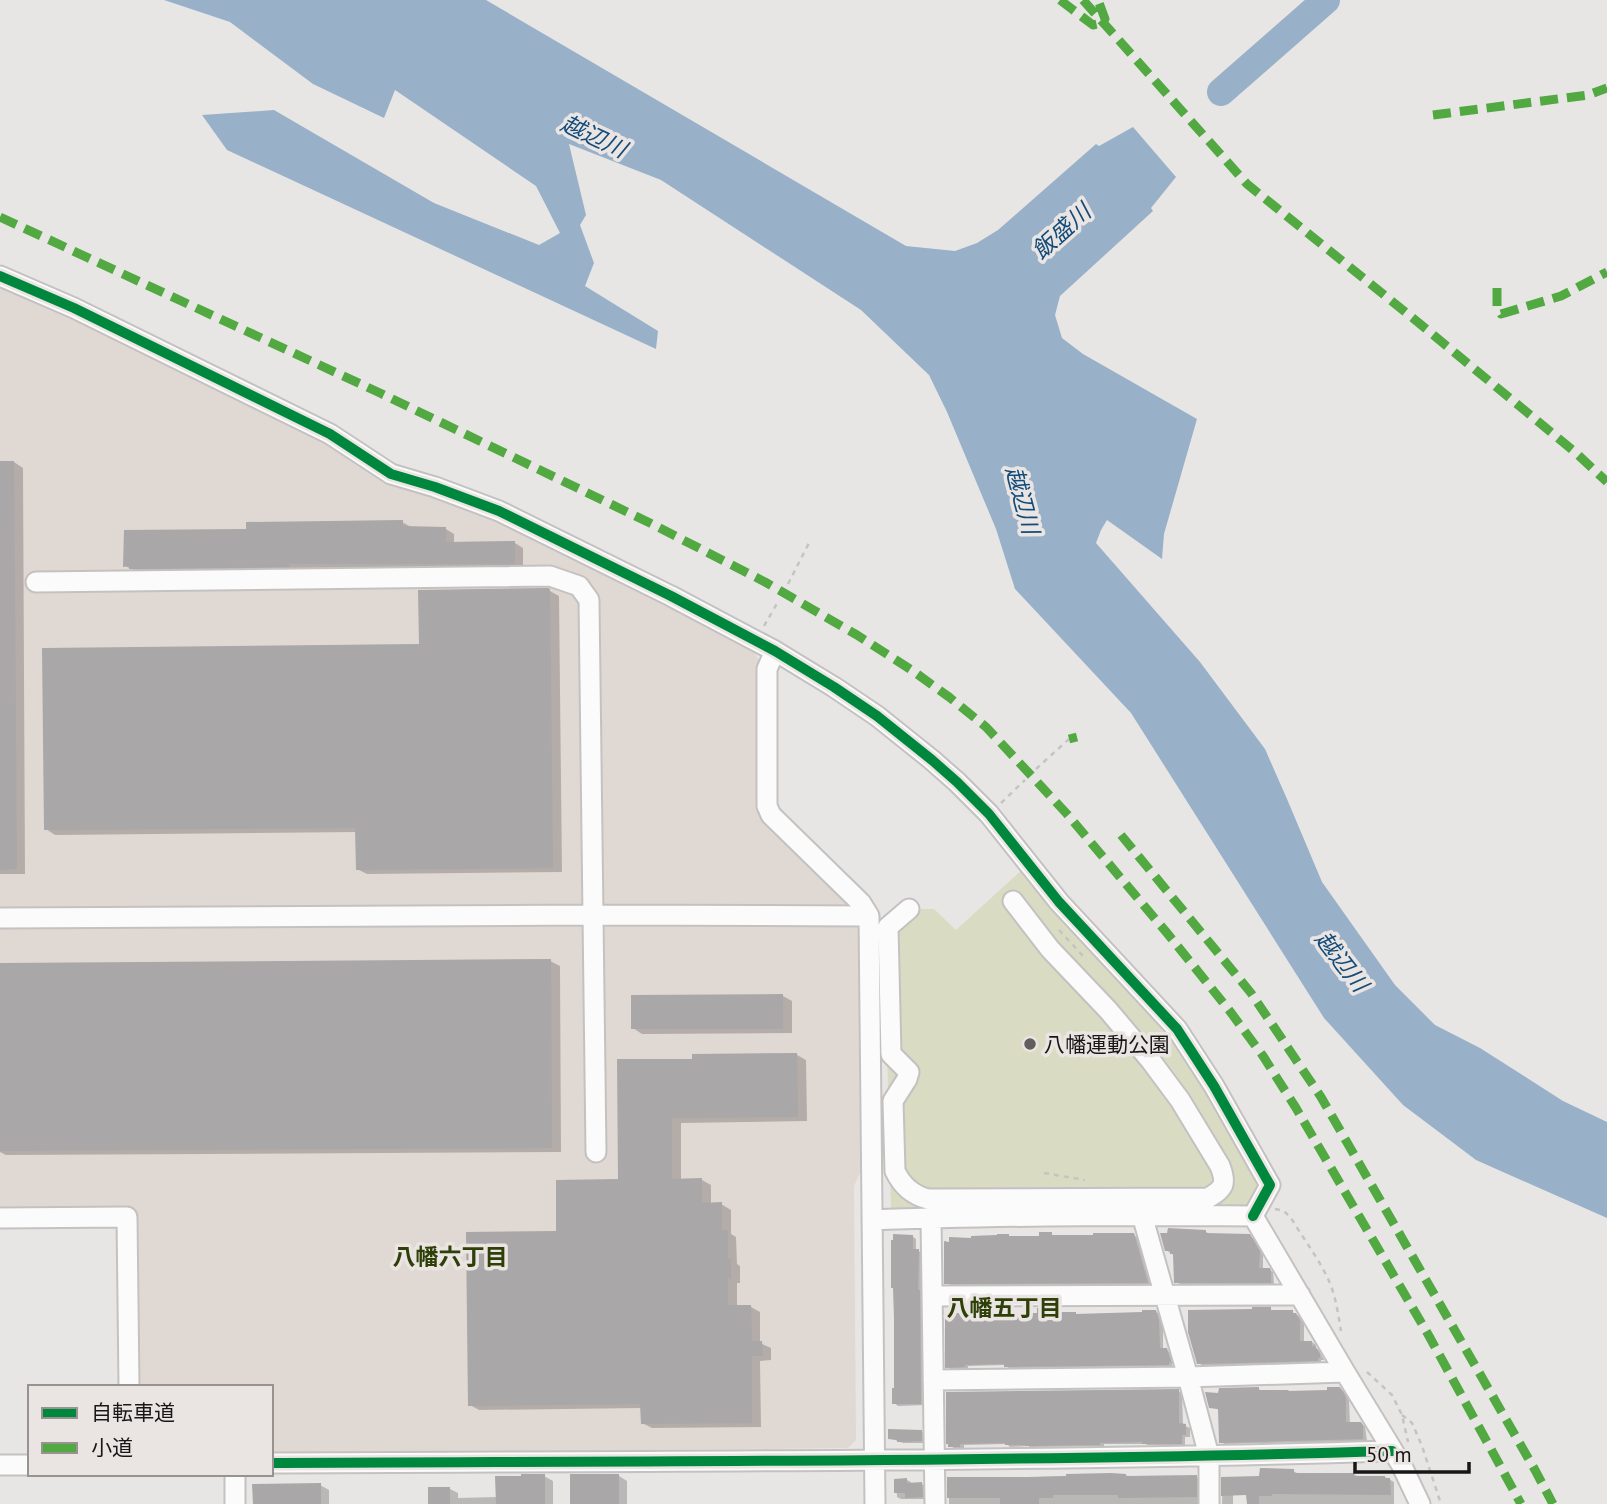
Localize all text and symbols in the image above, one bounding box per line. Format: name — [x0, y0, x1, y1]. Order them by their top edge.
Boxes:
water label: 越辺川 — [557, 108, 634, 165]
water label: 飯盛川 — [1026, 195, 1099, 265]
water label: 越辺川 — [1000, 463, 1047, 540]
water label: 越辺川 — [1309, 925, 1377, 999]
place label: 八幡運動公園 — [1044, 1031, 1170, 1058]
marker: 八幡運動公園 — [1022, 1036, 1038, 1052]
district label: 八幡六丁目 — [393, 1242, 508, 1271]
district label: 八幡五丁目 — [947, 1293, 1062, 1322]
legend — [28, 1385, 273, 1476]
text: 自転車道 — [91, 1399, 175, 1426]
scale bar — [1355, 1430, 1469, 1474]
text: 小道 — [91, 1434, 133, 1461]
text: 50 m — [1366, 1441, 1412, 1468]

